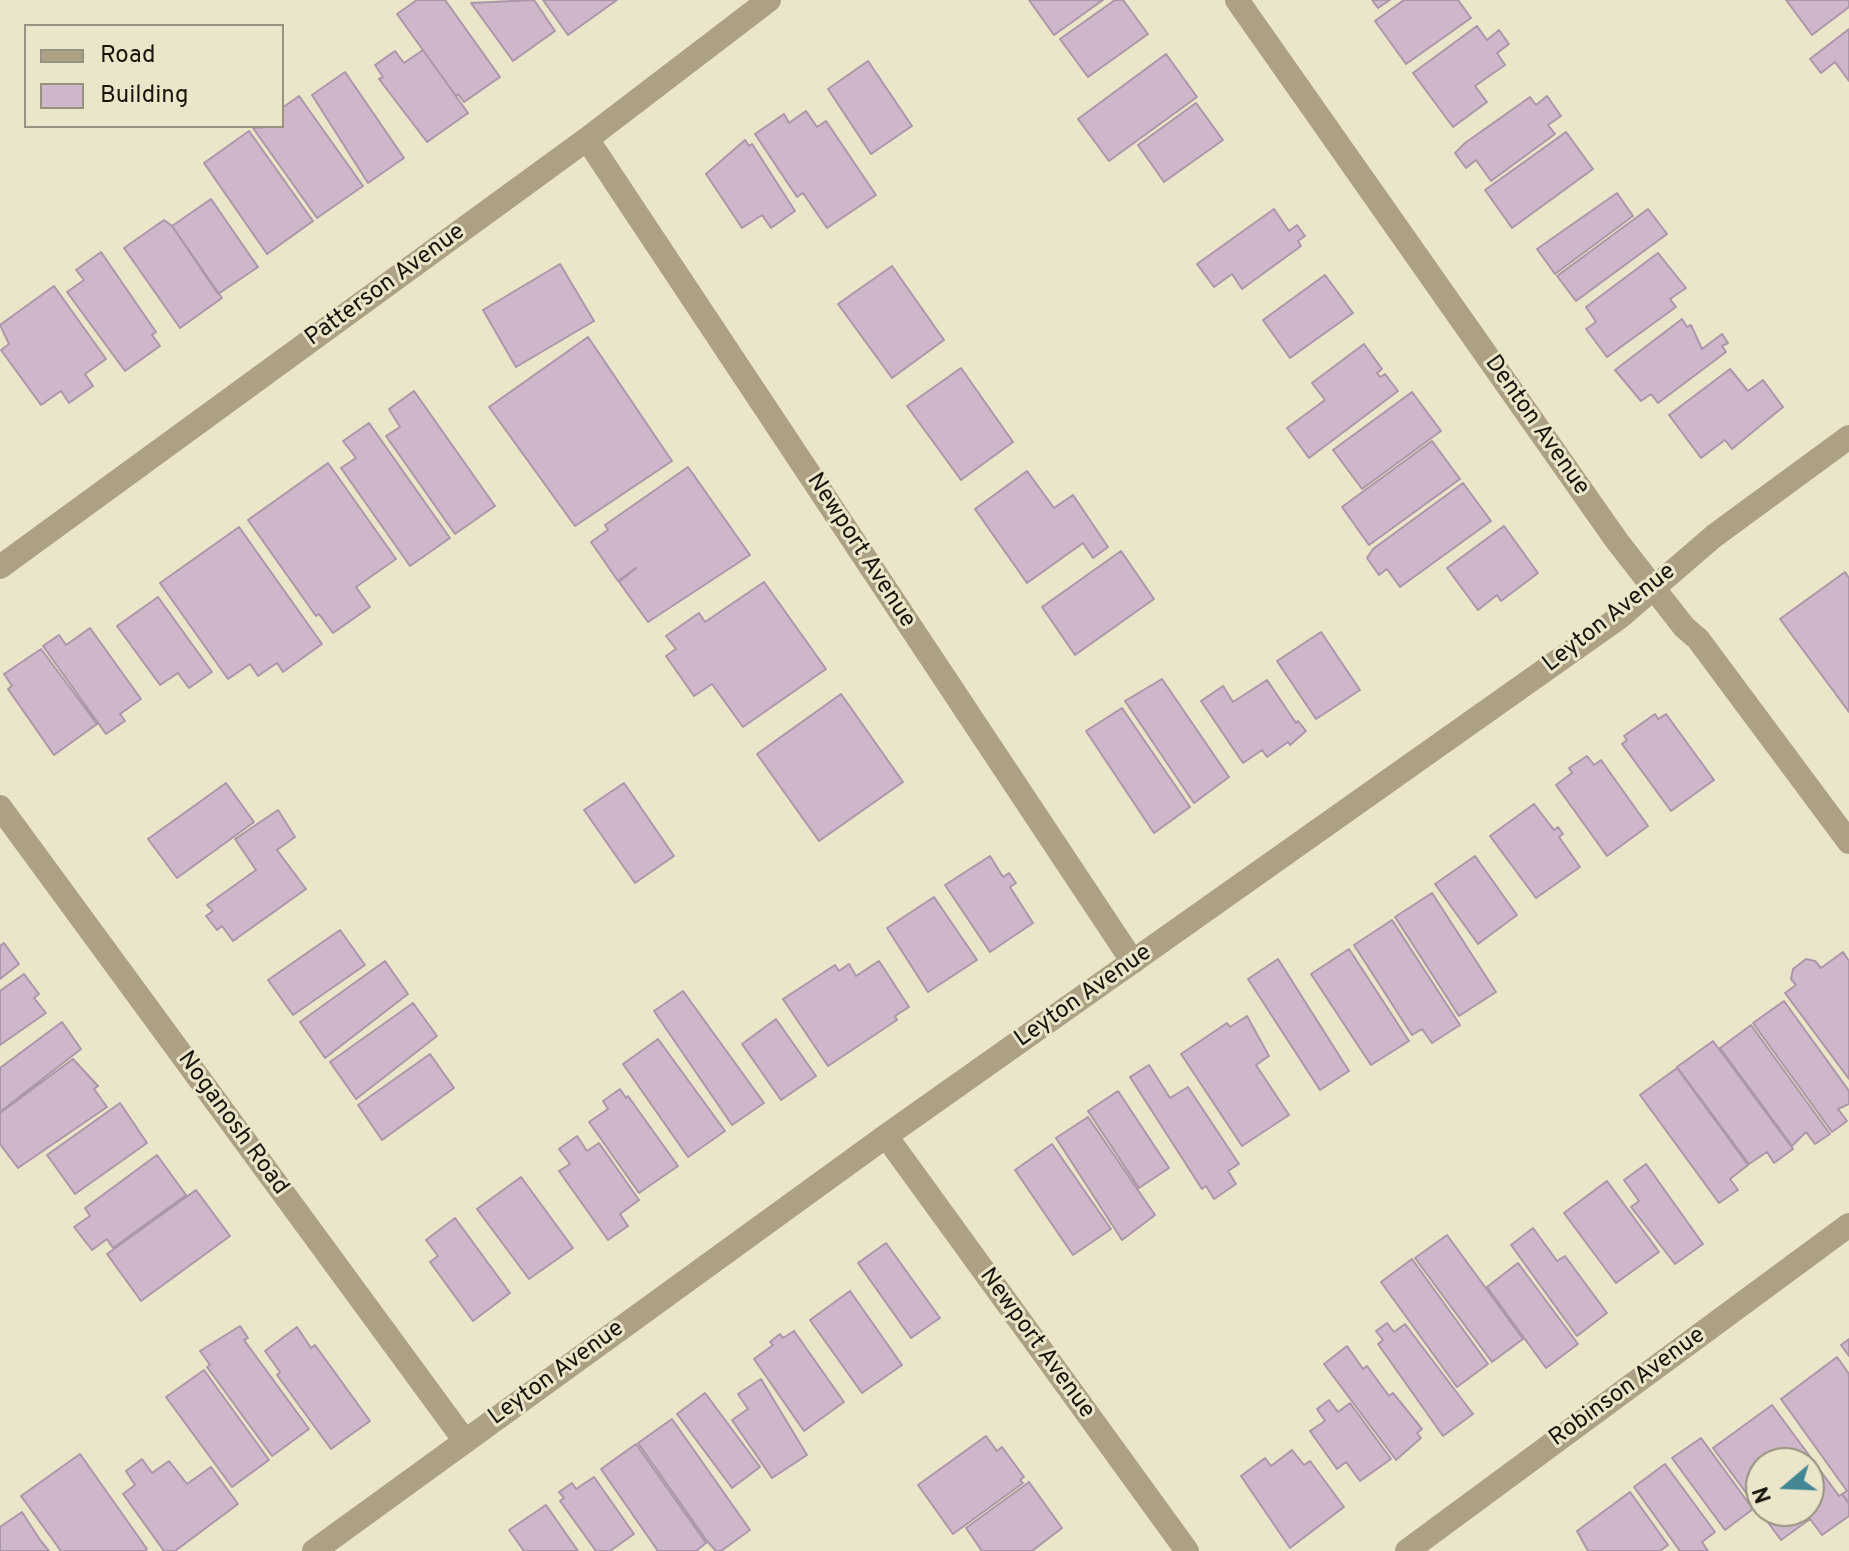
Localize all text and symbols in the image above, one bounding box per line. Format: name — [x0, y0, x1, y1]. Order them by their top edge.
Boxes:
legend — [24, 24, 284, 128]
text: Road — [100, 41, 156, 71]
text: Building — [100, 81, 189, 111]
street label: Patterson Avenue — [301, 218, 471, 354]
street label: Denton Avenue — [1477, 351, 1595, 501]
street label: Newport Avenue — [799, 468, 921, 634]
street label: Leyton Avenue — [1538, 558, 1682, 680]
street label: Leyton Avenue — [1010, 939, 1158, 1055]
street label: Noganosh Road — [170, 1047, 294, 1201]
street label: Newport Avenue — [972, 1263, 1100, 1425]
street label: Leyton Avenue — [484, 1315, 630, 1433]
street label: Robinson Avenue — [1544, 1322, 1712, 1454]
north arrow — [1745, 1447, 1825, 1527]
text: N — [1748, 1482, 1779, 1506]

